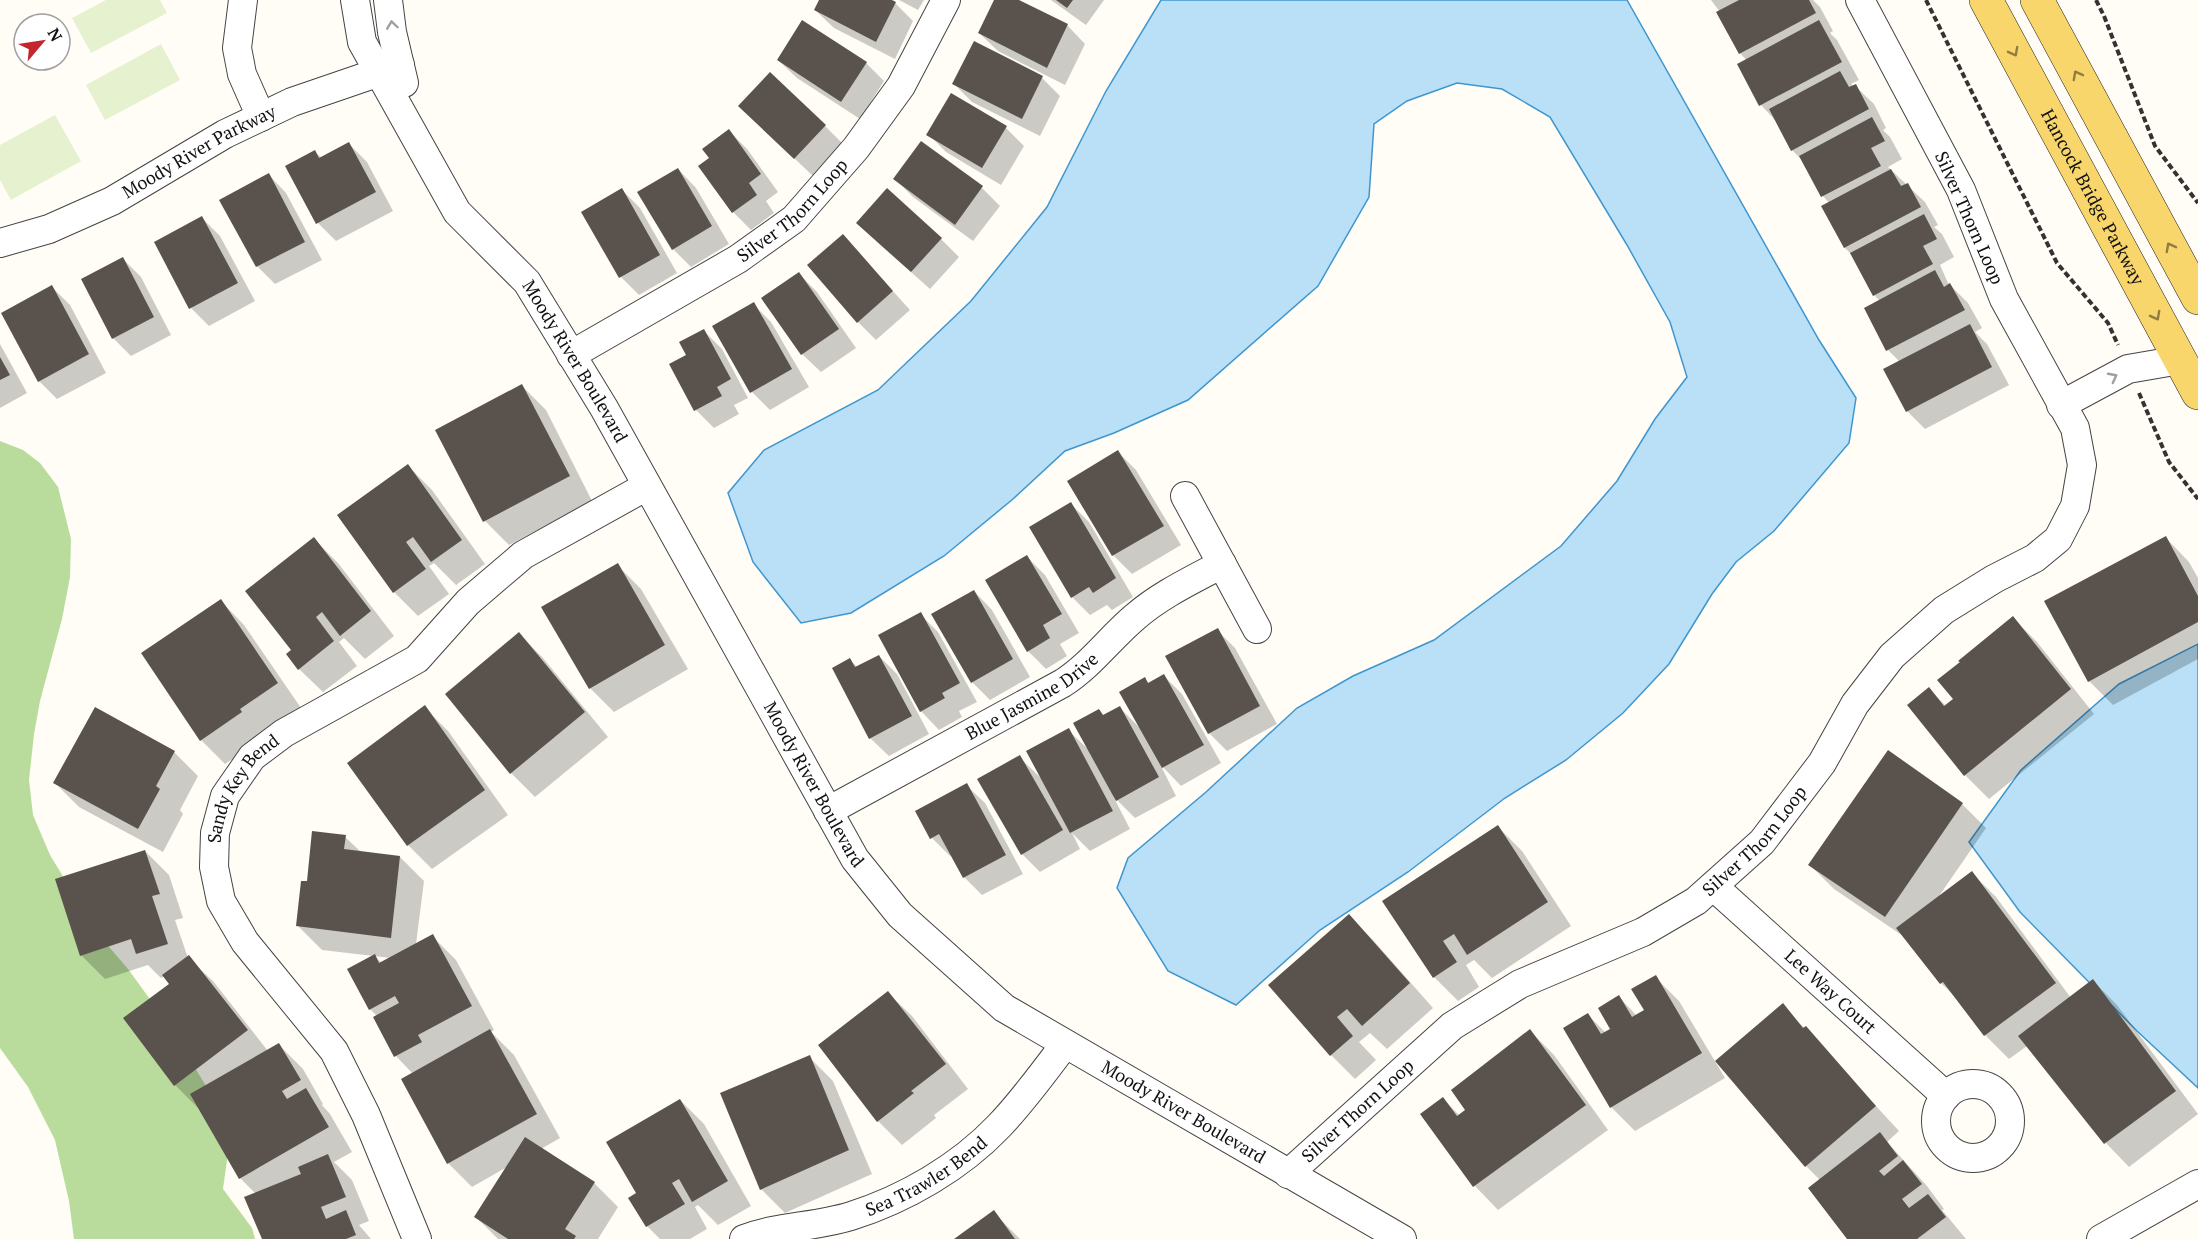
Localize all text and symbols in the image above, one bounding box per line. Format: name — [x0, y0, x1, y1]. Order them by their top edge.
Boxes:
north arrow — [12, 12, 72, 72]
one-way arrow — [386, 20, 398, 30]
text: N — [43, 24, 68, 45]
one-way arrow — [2007, 45, 2018, 56]
one-way arrow — [2073, 71, 2084, 82]
street label: Moody River Parkway — [117, 98, 280, 203]
street label: Hancock Bridge Parkway — [2036, 104, 2151, 290]
street label: Silver Thorn Loop — [1930, 147, 2010, 288]
street label: Silver Thorn Loop — [732, 153, 852, 267]
one-way arrow — [2166, 243, 2177, 253]
street label: Moody River Boulevard — [518, 275, 634, 446]
one-way arrow — [2149, 309, 2160, 320]
one-way arrow — [2107, 373, 2117, 384]
street label: Blue Jasmine Drive — [961, 647, 1103, 745]
street label: Moody River Boulevard — [759, 697, 870, 872]
street label: Sandy Key Bend — [202, 728, 283, 843]
street label: Silver Thorn Loop — [1697, 780, 1812, 901]
street label: Lee Way Court — [1780, 943, 1882, 1039]
street label: Silver Thorn Loop — [1296, 1053, 1418, 1167]
street label: Moody River Boulevard — [1098, 1054, 1270, 1168]
street label: Sea Trawler Bend — [862, 1130, 992, 1221]

